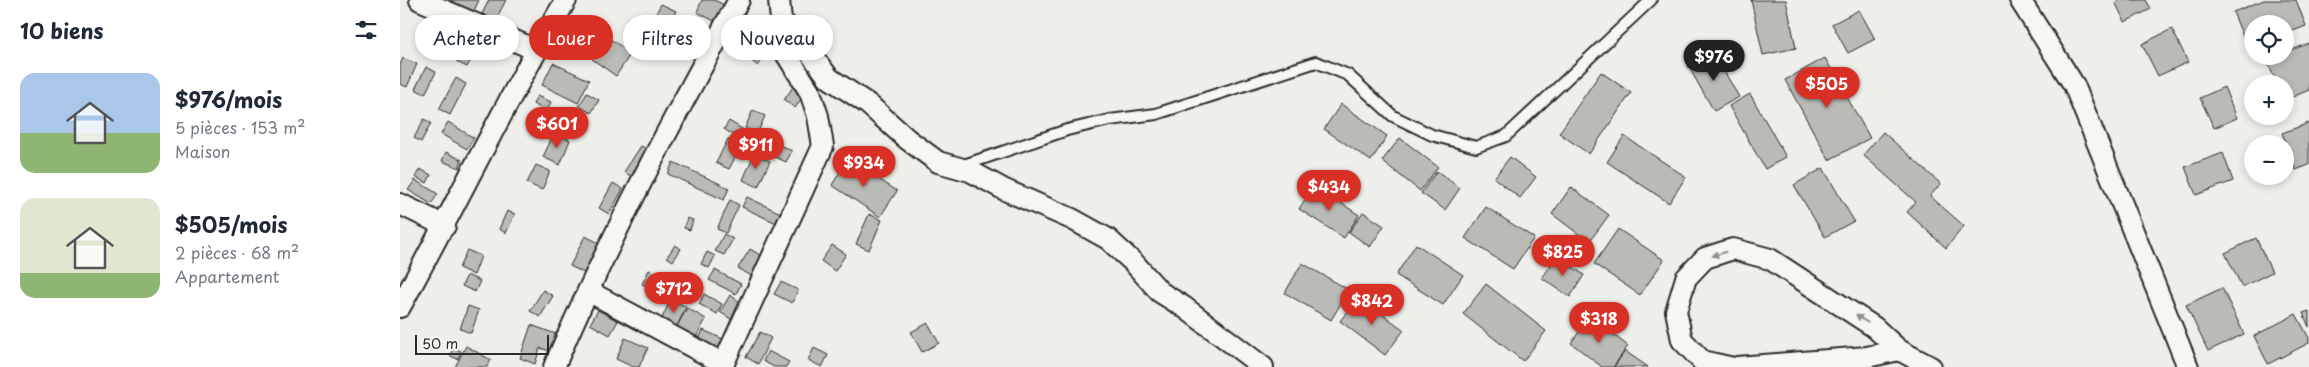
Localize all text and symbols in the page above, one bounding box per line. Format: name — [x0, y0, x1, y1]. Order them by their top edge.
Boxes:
text: 10 biens — [20, 14, 104, 46]
chip: Acheter — [415, 15, 519, 60]
chip: Louer — [529, 15, 613, 60]
chip: Filtres — [623, 15, 711, 60]
chip: Nouveau — [721, 15, 833, 60]
map controls — [2244, 15, 2294, 185]
button: locate — [2244, 15, 2294, 65]
icon: filters — [352, 16, 380, 44]
pin: $976 — [1684, 39, 1744, 82]
text: $976 — [1695, 44, 1733, 68]
pin: $505 — [1797, 66, 1857, 109]
text: $505 — [1806, 71, 1848, 95]
button: + — [2244, 75, 2294, 125]
text: $976/mois — [175, 83, 282, 115]
icon: home — [60, 93, 120, 153]
pin: $601 — [527, 106, 587, 149]
text: $601 — [536, 111, 578, 135]
text: 5 pièces · 153 m² — [175, 115, 305, 139]
pin: $911 — [726, 128, 786, 170]
text: $911 — [739, 132, 773, 156]
button: − — [2244, 135, 2294, 185]
text: Maison — [175, 139, 230, 163]
pin: $934 — [834, 146, 894, 188]
text: $934 — [843, 150, 885, 174]
pin: $434 — [1299, 170, 1359, 212]
text: $434 — [1308, 174, 1350, 198]
text: $505/mois — [175, 208, 288, 240]
icon: home — [60, 218, 120, 278]
pin: $825 — [1533, 234, 1593, 277]
text: $825 — [1543, 239, 1583, 263]
text: 2 pièces · 68 m² — [175, 240, 299, 264]
one-way arrow — [1712, 250, 1727, 258]
text: Appartement — [175, 264, 279, 288]
pin: $712 — [644, 272, 704, 314]
text: $712 — [655, 276, 693, 300]
pin: $842 — [1342, 284, 1402, 326]
text: $842 — [1351, 288, 1393, 312]
pin: $318 — [1569, 302, 1629, 344]
text: $318 — [1580, 306, 1618, 330]
one-way arrow — [1855, 314, 1868, 324]
scale bar — [415, 332, 549, 355]
text: 50 m — [422, 333, 458, 354]

